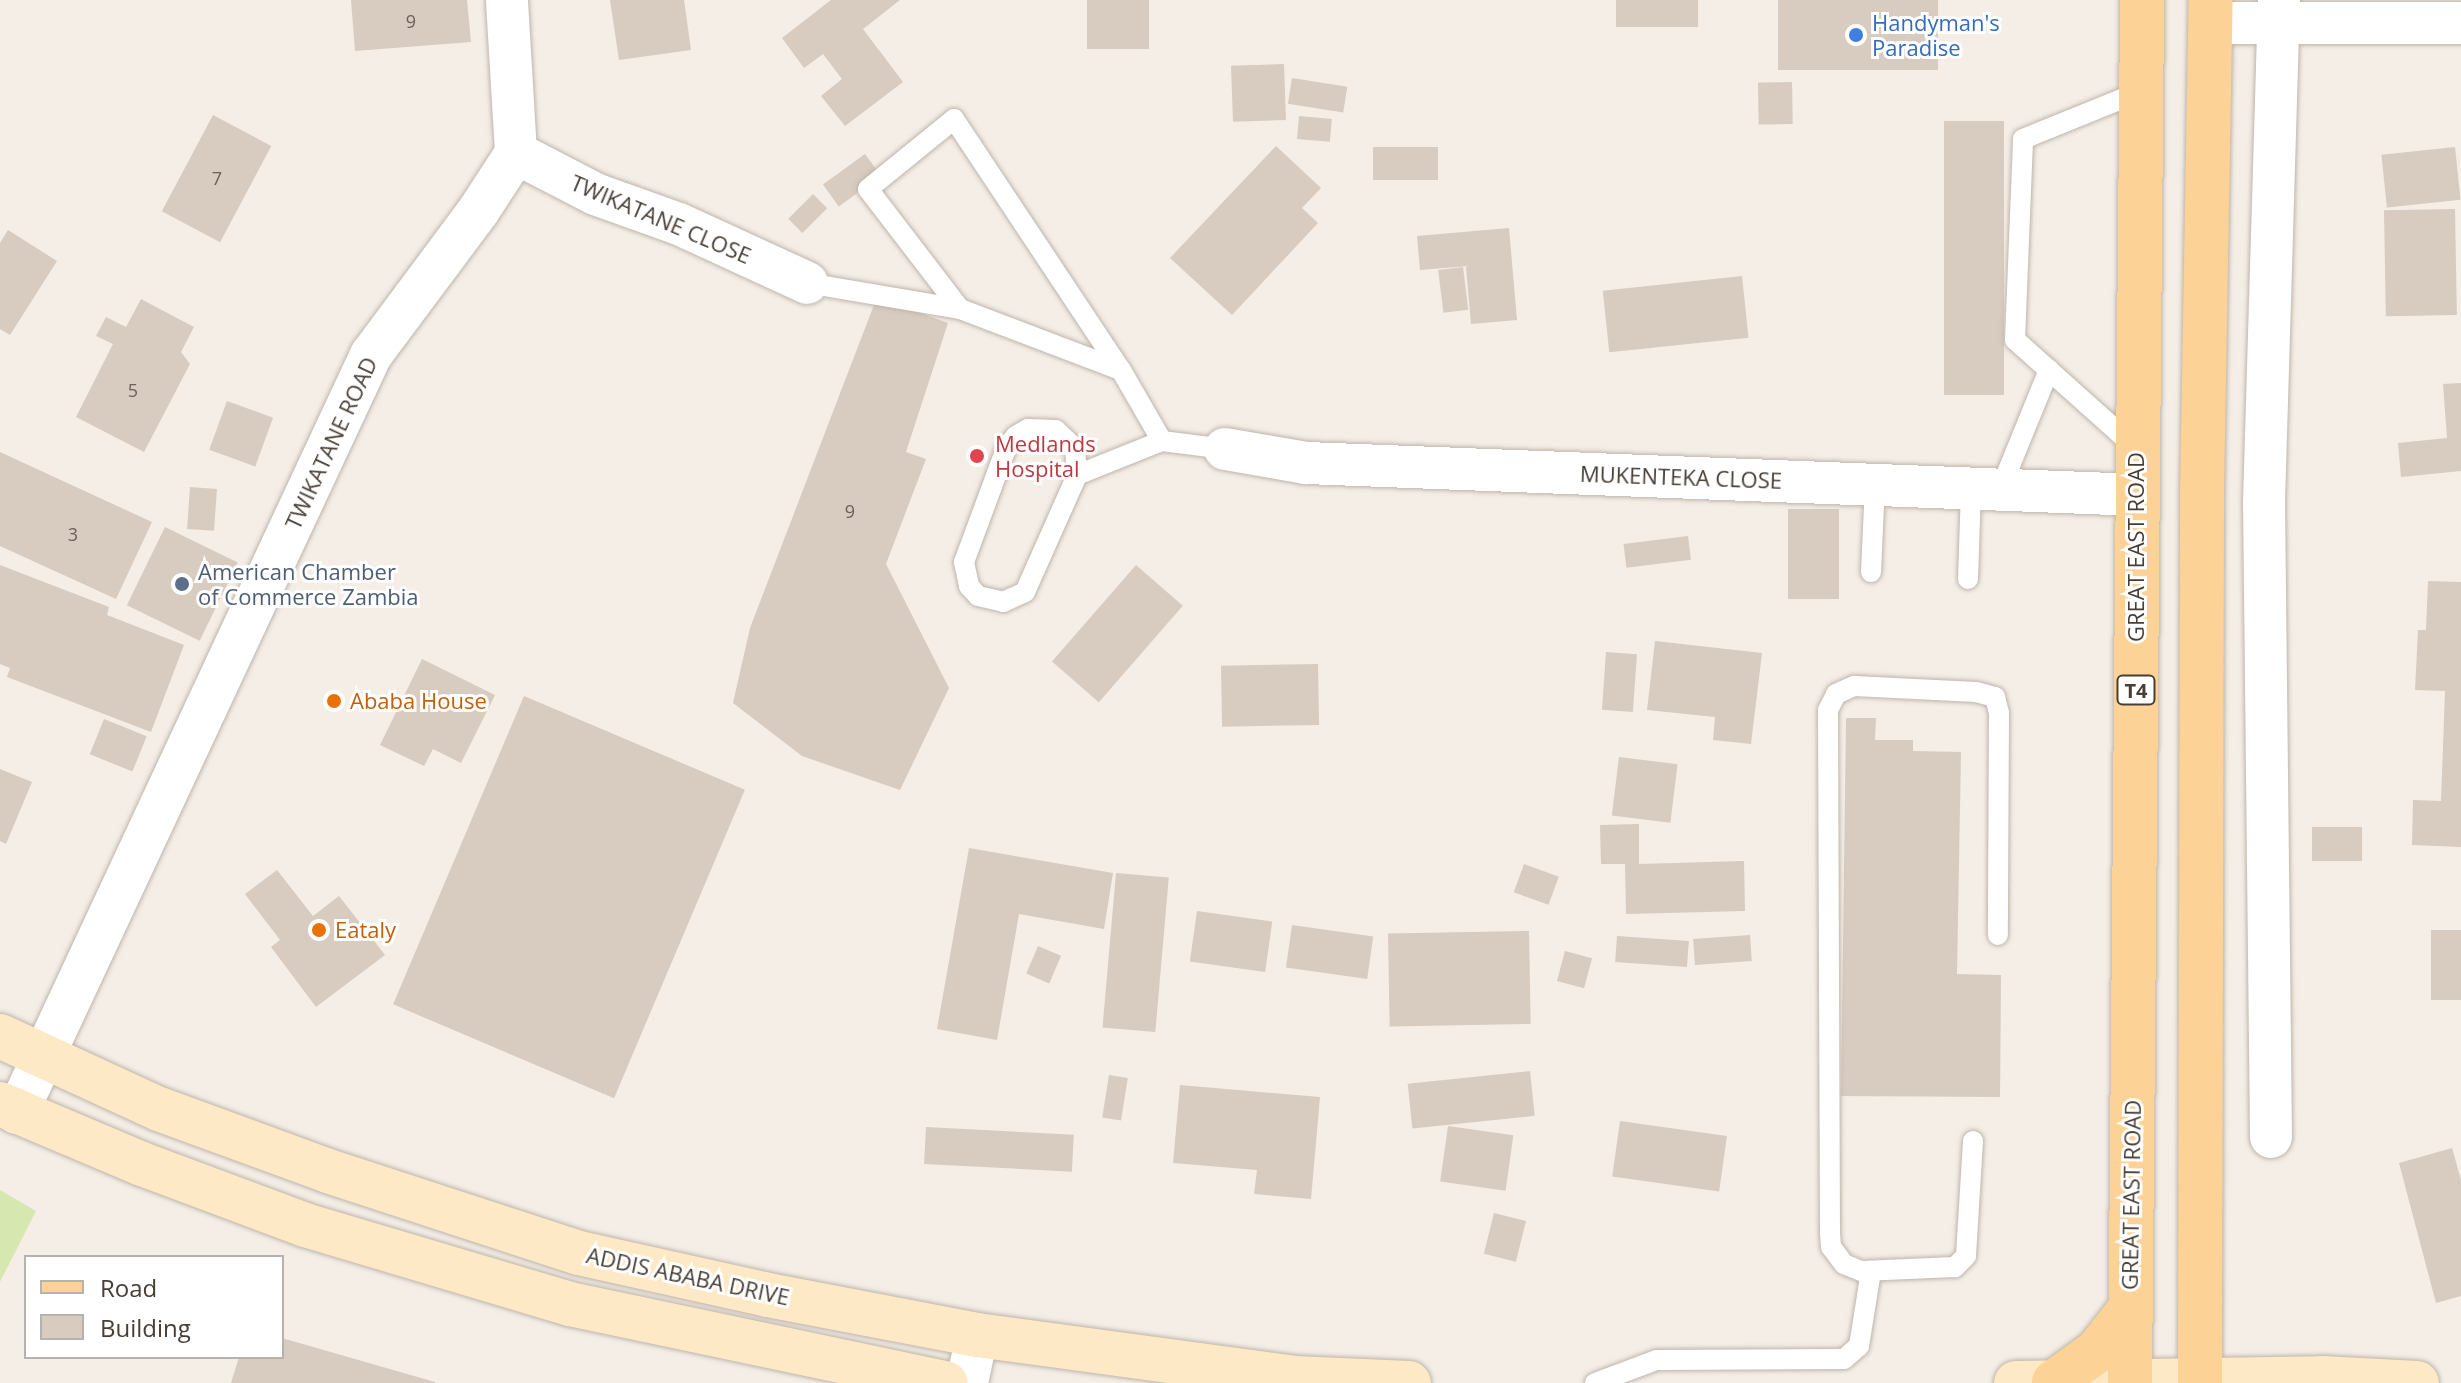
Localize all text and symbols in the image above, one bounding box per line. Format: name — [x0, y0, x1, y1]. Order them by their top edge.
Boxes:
place label: Handyman's Paradise — [1872, 9, 2000, 60]
house number: 9 — [406, 10, 416, 32]
marker: Handyman's Paradise — [1847, 26, 1865, 44]
house number: 7 — [212, 167, 222, 189]
street label: TWIKATANE CLOSE — [567, 169, 755, 269]
street label: TWIKATANE ROAD — [280, 353, 382, 533]
house number: 5 — [128, 379, 138, 401]
place label: Medlands Hospital — [995, 430, 1096, 482]
marker: Medlands Hospital — [966, 445, 988, 467]
street label: GREAT EAST ROAD — [2123, 452, 2149, 642]
street label: MUKENTEKA CLOSE — [1579, 460, 1783, 494]
house number: 9 — [845, 500, 855, 522]
house number: 3 — [68, 523, 78, 545]
place label: American Chamber of Commerce Zambia — [198, 558, 419, 610]
marker: American Chamber of Commerce Zambia — [173, 575, 191, 593]
road number: T4 — [2116, 674, 2156, 706]
place label: Ababa House — [350, 688, 487, 714]
marker: Ababa House — [325, 692, 343, 710]
place label: Eataly — [335, 917, 396, 943]
marker: Eataly — [310, 921, 328, 939]
street label: GREAT EAST ROAD — [2116, 1100, 2146, 1290]
street label: ADDIS ABABA DRIVE — [584, 1242, 792, 1310]
legend — [24, 1255, 284, 1359]
text: Road — [100, 1271, 157, 1304]
text: Building — [100, 1311, 191, 1344]

